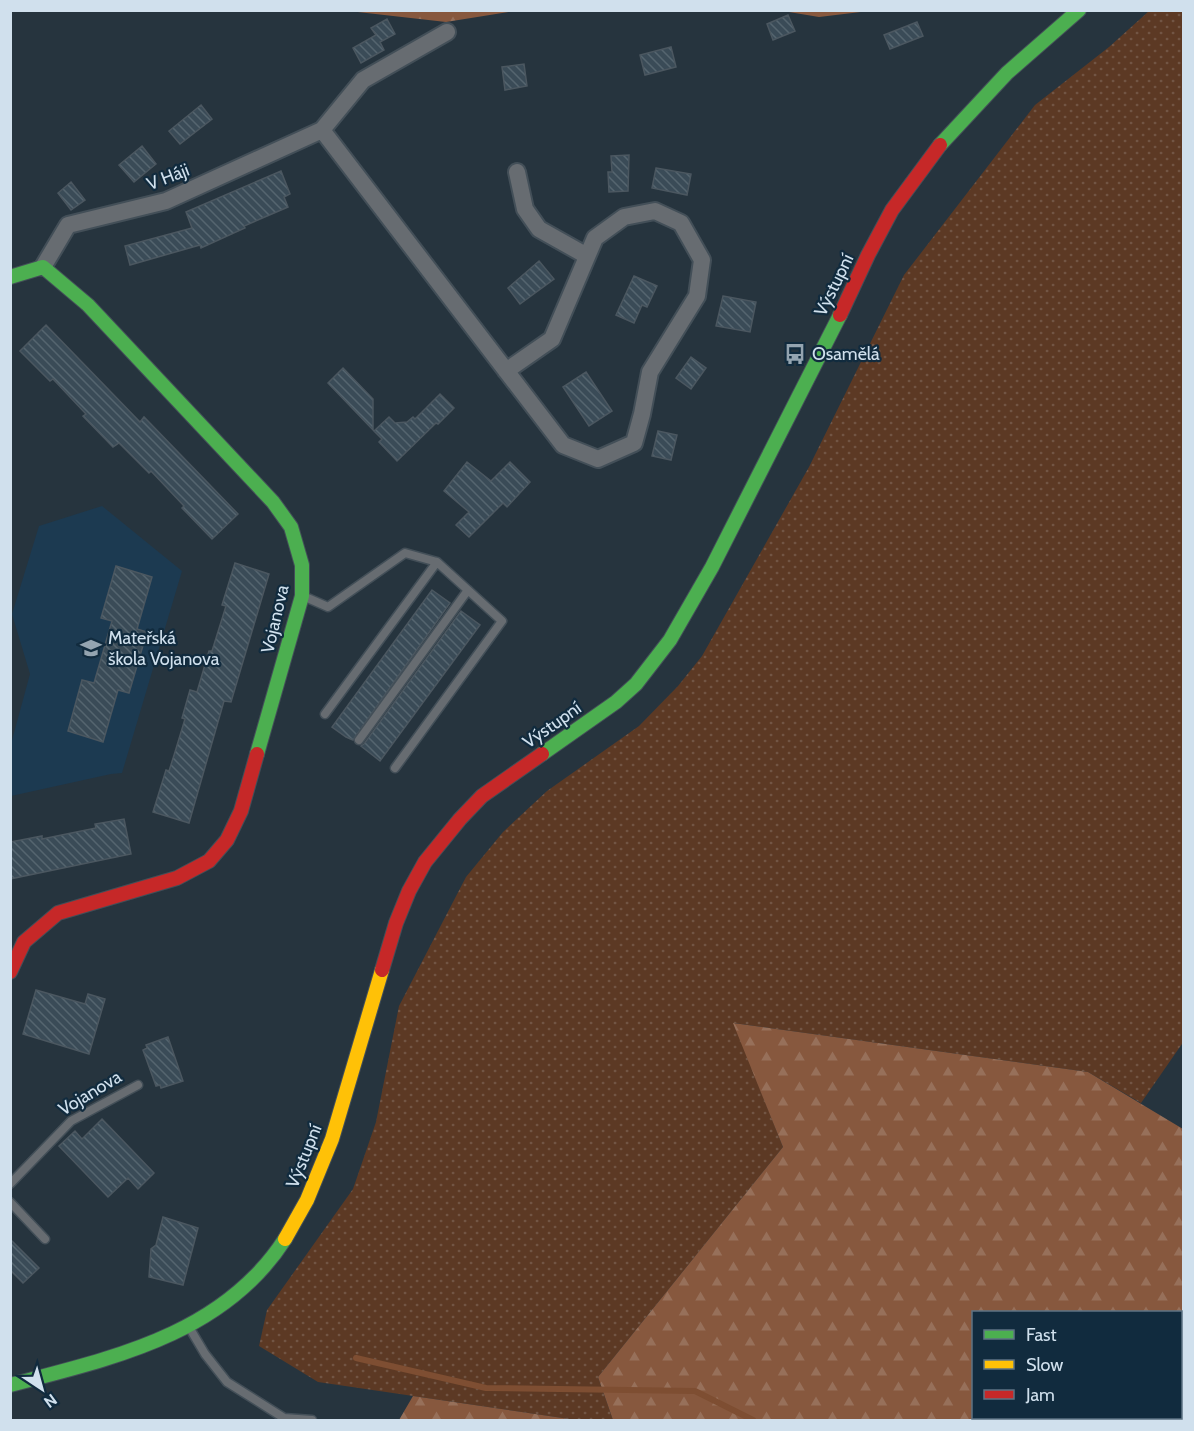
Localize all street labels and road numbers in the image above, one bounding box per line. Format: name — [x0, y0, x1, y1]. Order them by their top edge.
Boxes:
street label: V Háji — [144, 159, 192, 195]
street label: Výstupní — [810, 250, 859, 320]
street label: Vojanova — [256, 582, 294, 655]
street label: Výstupní — [518, 697, 586, 753]
street label: Vojanova — [55, 1066, 126, 1120]
street label: Výstupní — [281, 1121, 327, 1191]

